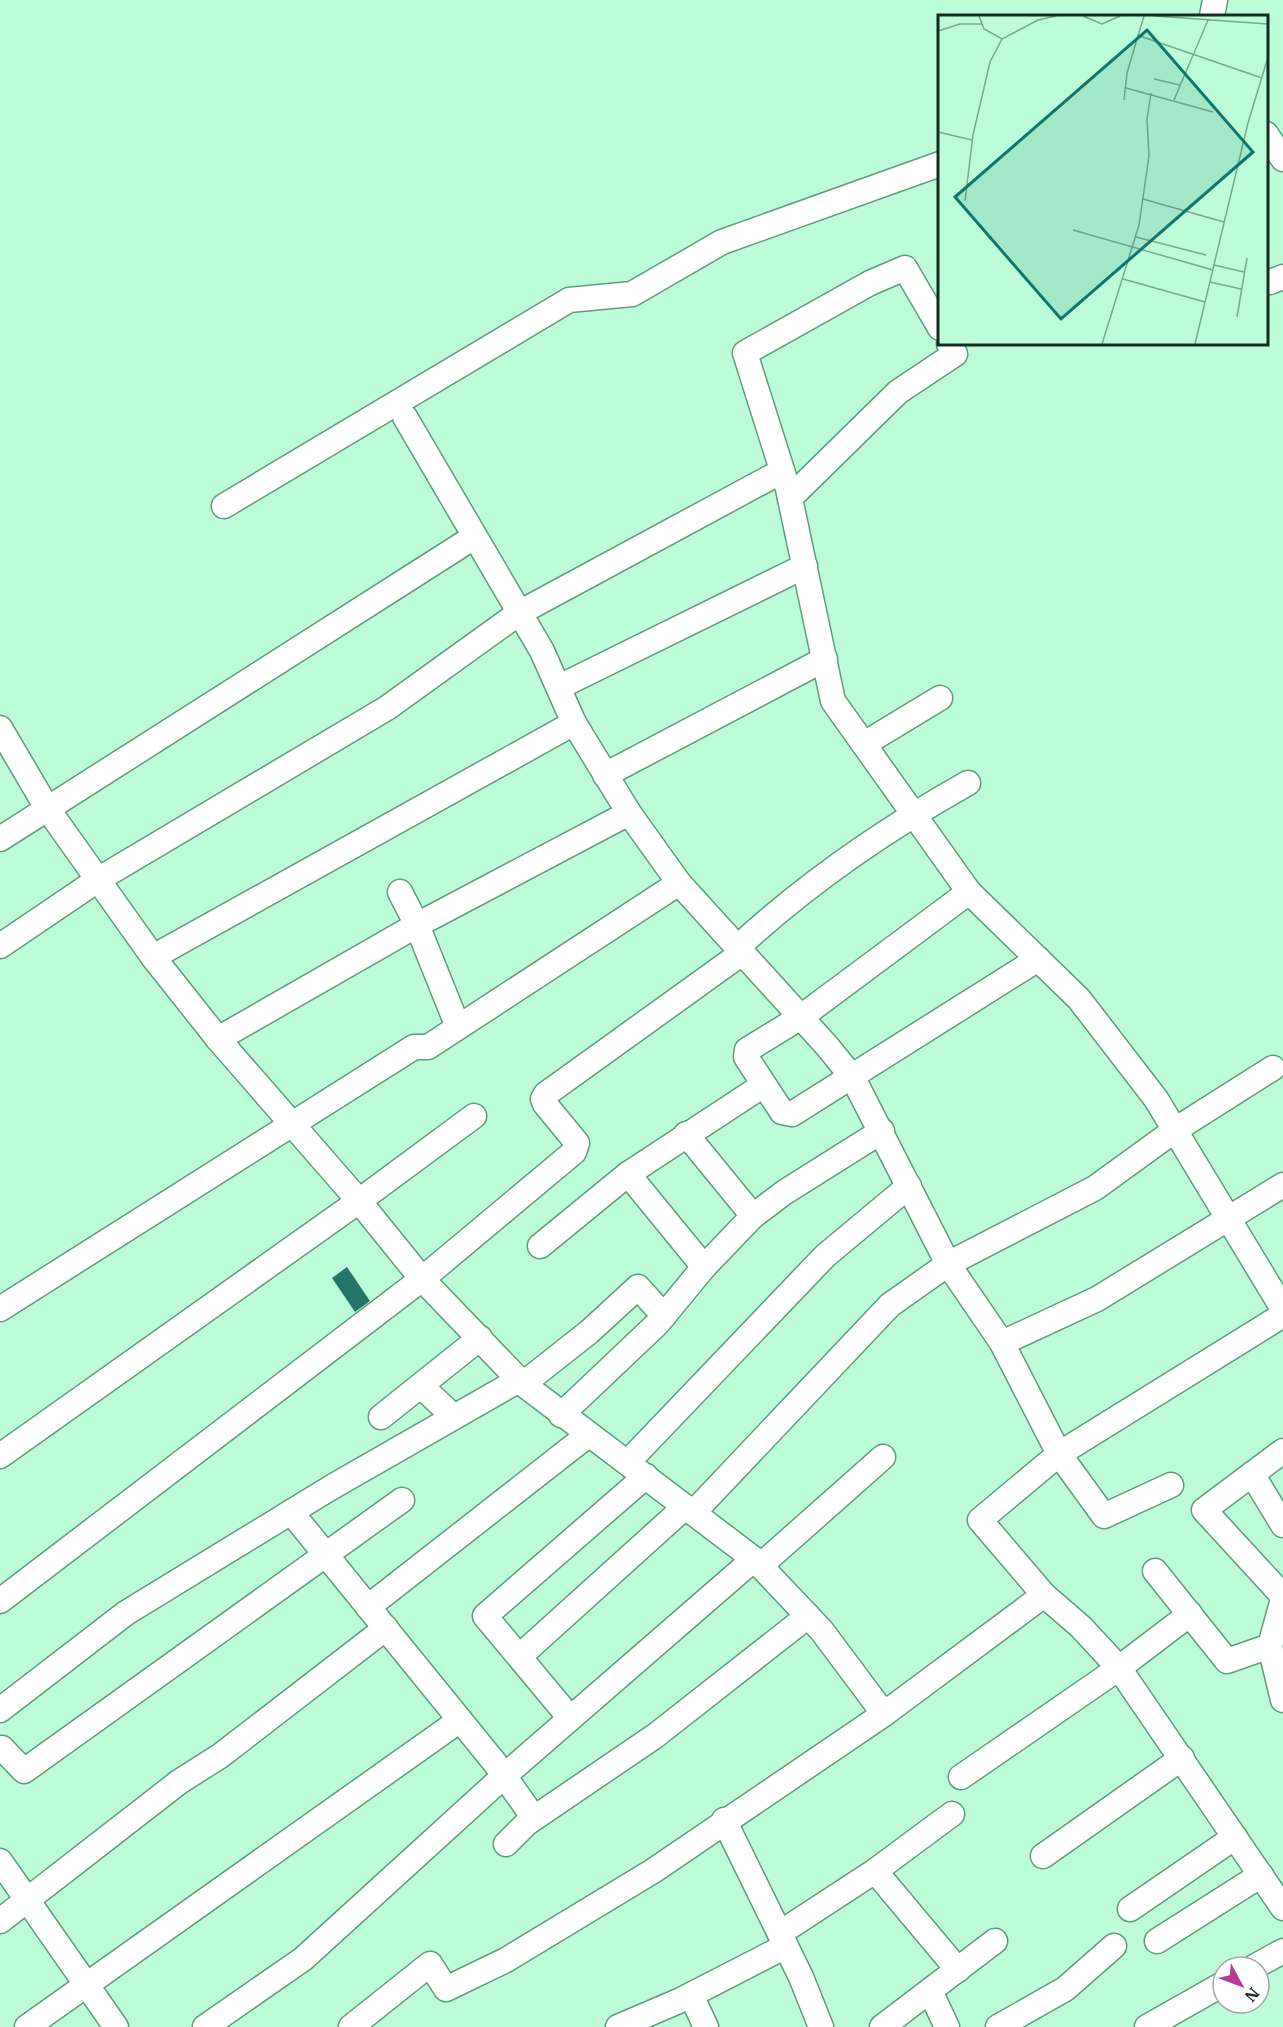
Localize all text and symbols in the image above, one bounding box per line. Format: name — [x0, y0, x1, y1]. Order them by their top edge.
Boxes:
inset map — [938, 15, 1268, 345]
north arrow — [1211, 1955, 1271, 2015]
text: N — [1241, 1984, 1264, 2006]

